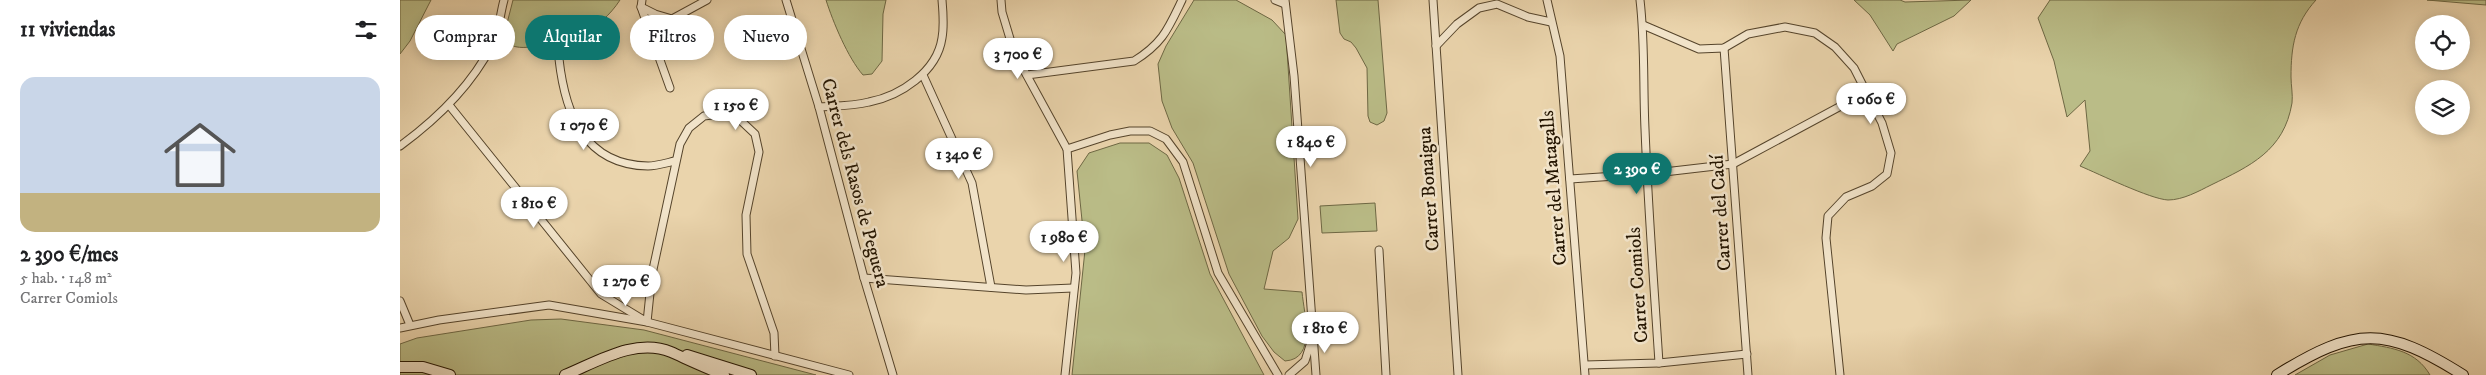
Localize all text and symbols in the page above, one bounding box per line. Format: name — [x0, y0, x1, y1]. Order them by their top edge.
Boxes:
chip: Comprar — [415, 15, 515, 60]
chip: Alquilar — [525, 15, 620, 60]
chip: Filtros — [630, 15, 714, 60]
chip: Nuevo — [724, 15, 807, 60]
map controls — [2415, 15, 2470, 135]
button: locate — [2415, 15, 2470, 70]
icon: filters — [352, 16, 380, 44]
text: 11 viviendas — [20, 17, 115, 43]
pin: 3 700 € — [972, 38, 1064, 80]
text: 3 700 € — [994, 44, 1042, 64]
street label: Carrer dels Rasos de Peguera — [816, 76, 894, 290]
button: layers — [2415, 80, 2470, 135]
pin: 1 060 € — [1825, 82, 1917, 125]
pin: 1 150 € — [690, 88, 782, 131]
text: 1 060 € — [1847, 89, 1895, 109]
text: 1 150 € — [714, 95, 758, 115]
pin: 1 070 € — [538, 108, 630, 151]
street label: Carrer del Matagalls — [1536, 109, 1572, 267]
icon: home — [155, 110, 245, 200]
text: 1 070 € — [560, 115, 608, 135]
pin: 1 840 € — [1265, 126, 1357, 168]
street label: Carrer Bonaigua — [1413, 126, 1445, 252]
text: 1 840 € — [1287, 132, 1335, 152]
pin: 1 340 € — [913, 138, 1005, 180]
text: 1 340 € — [936, 144, 982, 164]
pin: 2 390 € — [1591, 152, 1683, 195]
street label: Carrer del Cadí — [1705, 153, 1737, 272]
text: 2 390 € — [1614, 159, 1660, 179]
pin: 1 810 € — [488, 186, 580, 229]
text: 1 810 € — [512, 193, 556, 213]
pin: 1 980 € — [1018, 220, 1110, 263]
street label: Carrer Comiols — [1622, 226, 1654, 344]
text: 1 980 € — [1041, 227, 1087, 247]
text: 2 390 €/mes — [20, 242, 118, 268]
pin: 1 270 € — [580, 264, 672, 307]
text: 5 hab. · 148 m² — [20, 268, 112, 288]
text: 1 270 € — [603, 271, 649, 291]
text: Carrer Comiols — [20, 288, 118, 308]
pin: 1 810 € — [1279, 312, 1371, 354]
text: 1 810 € — [1303, 318, 1347, 338]

